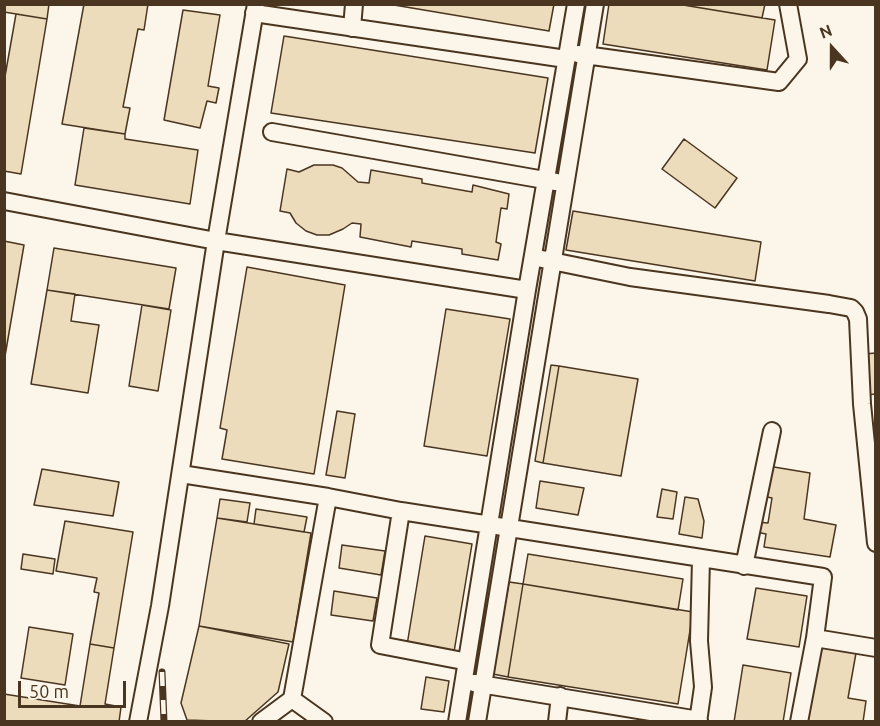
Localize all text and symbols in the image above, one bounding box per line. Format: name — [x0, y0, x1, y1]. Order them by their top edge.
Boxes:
north arrow — [802, 18, 862, 78]
text: N — [817, 21, 834, 42]
scale bar — [21, 669, 129, 707]
text: 50 m — [29, 681, 69, 701]

